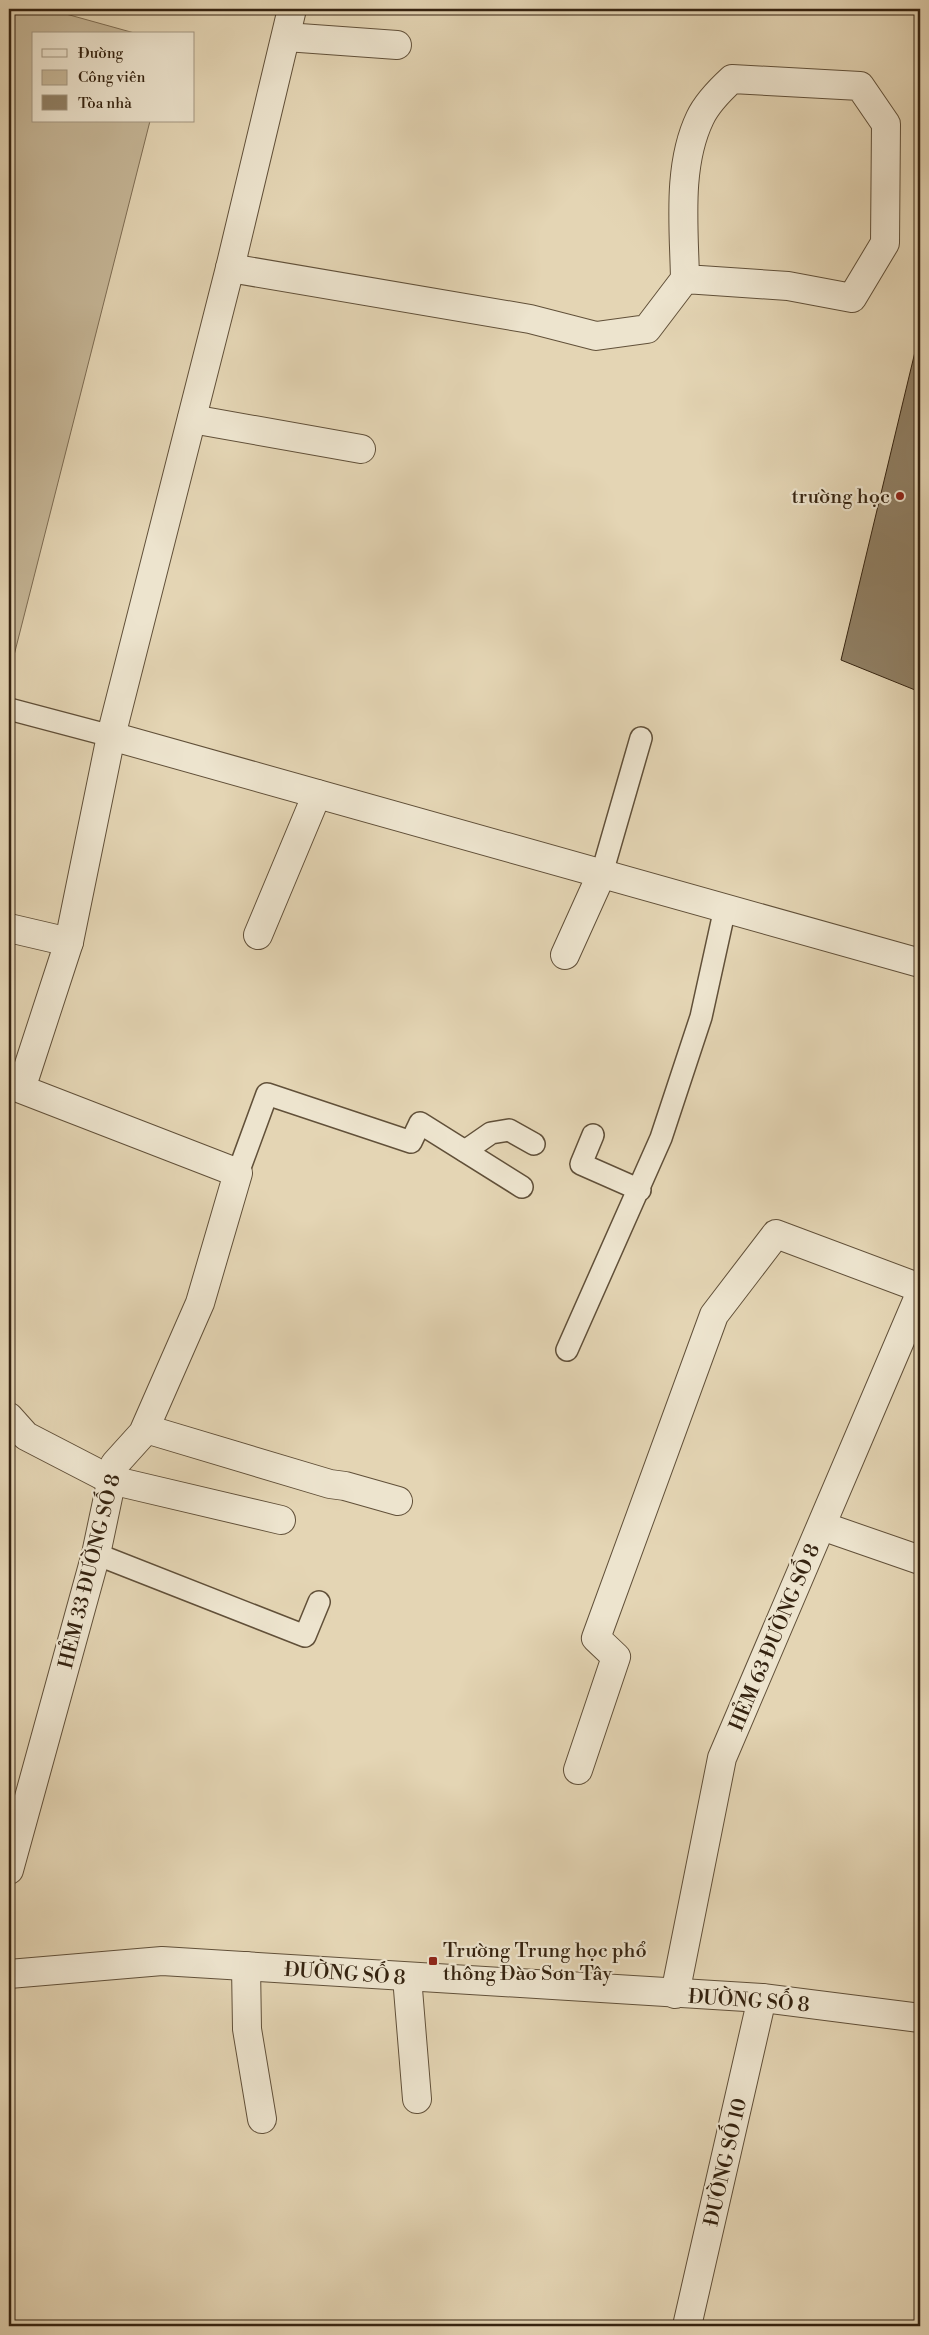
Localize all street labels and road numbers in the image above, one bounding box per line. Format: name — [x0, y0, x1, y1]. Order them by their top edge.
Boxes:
street label: HẺM 33 ĐƯỜNG SỐ 8 — [50, 1470, 127, 1671]
street label: HẺM 63 ĐƯỜNG SỐ 8 — [721, 1539, 826, 1735]
street label: ĐƯỜNG SỐ 8 — [283, 1954, 407, 1991]
street label: ĐƯỜNG SỐ 8 — [687, 1981, 811, 2018]
street label: ĐƯỜNG SỐ 10 — [696, 2095, 753, 2229]

